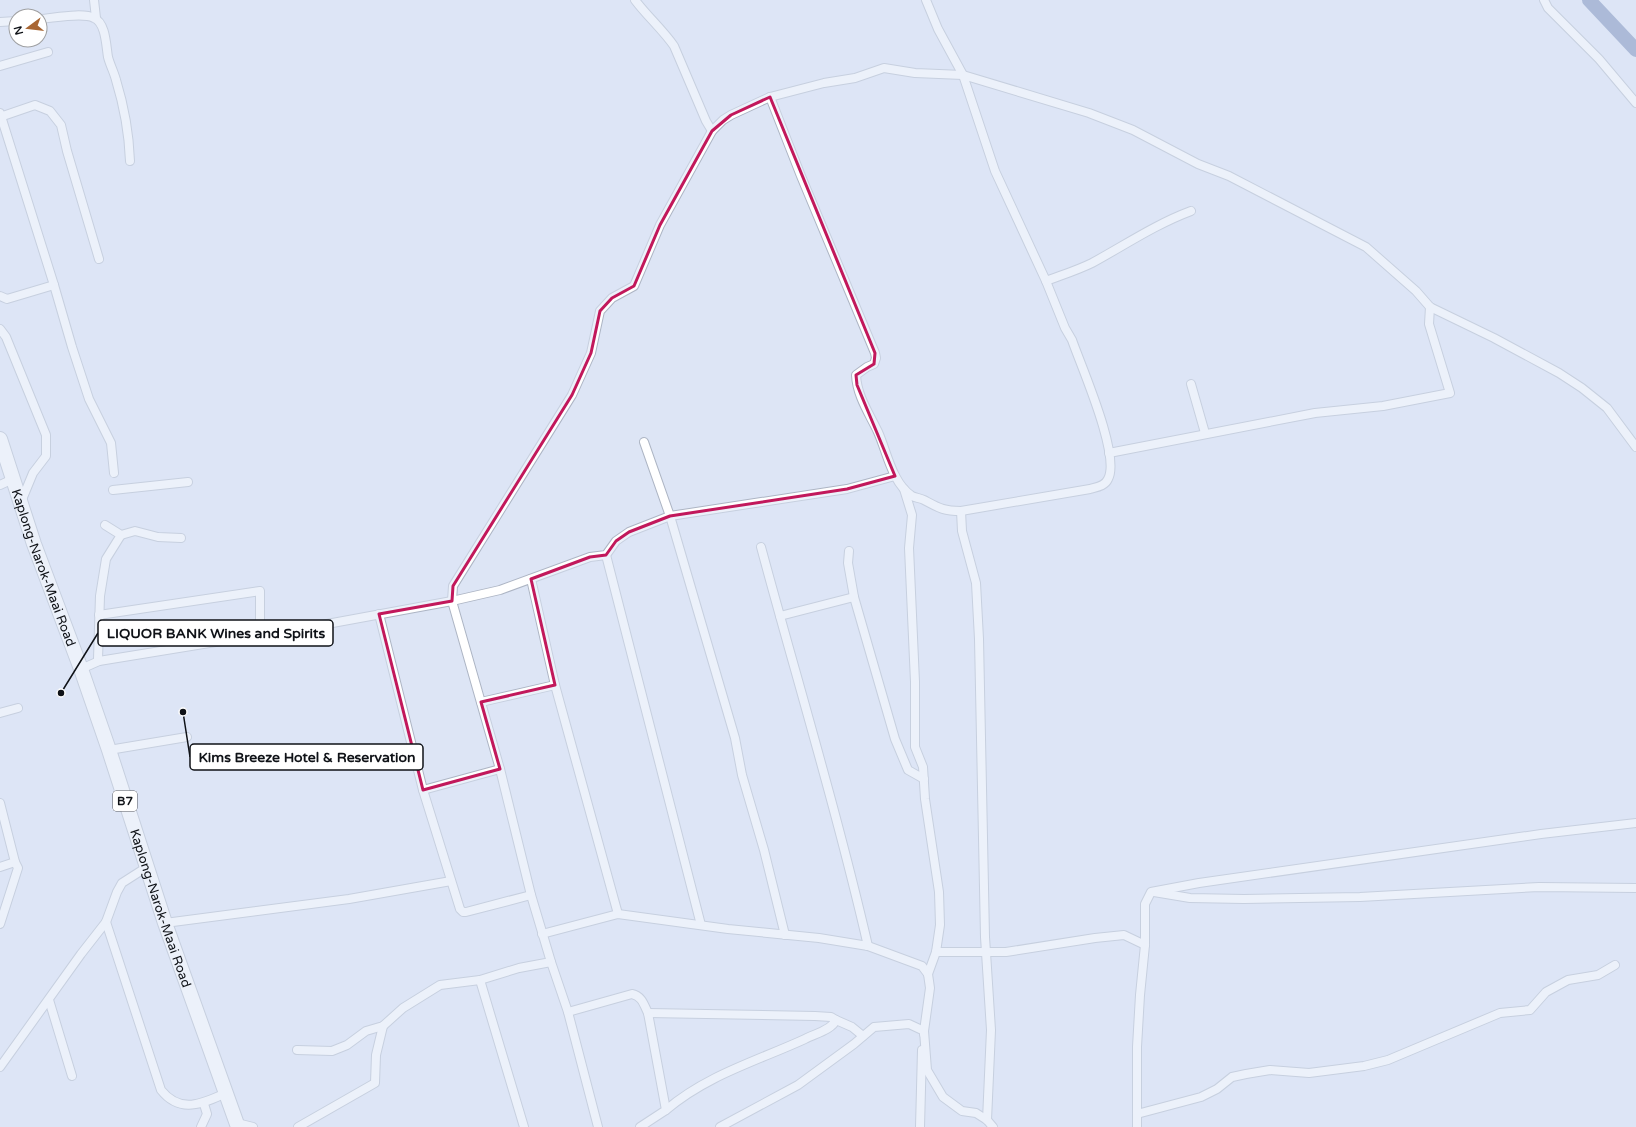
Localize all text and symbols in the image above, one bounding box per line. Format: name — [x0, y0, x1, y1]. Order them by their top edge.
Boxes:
north arrow — [8, 8, 48, 48]
text: N — [11, 25, 26, 36]
street label: Kaplong-Narok-Maai Road — [8, 487, 79, 649]
callout: LIQUOR BANK Wines and Spirits — [98, 620, 333, 646]
text: LIQUOR BANK Wines and Spirits — [107, 625, 325, 642]
callout: Kims Breeze Hotel & Reservation — [190, 744, 423, 770]
text: Kims Breeze Hotel & Reservation — [198, 749, 416, 766]
road number: B7 — [113, 791, 137, 811]
street label: Kaplong-Narok-Maai Road — [126, 827, 194, 990]

